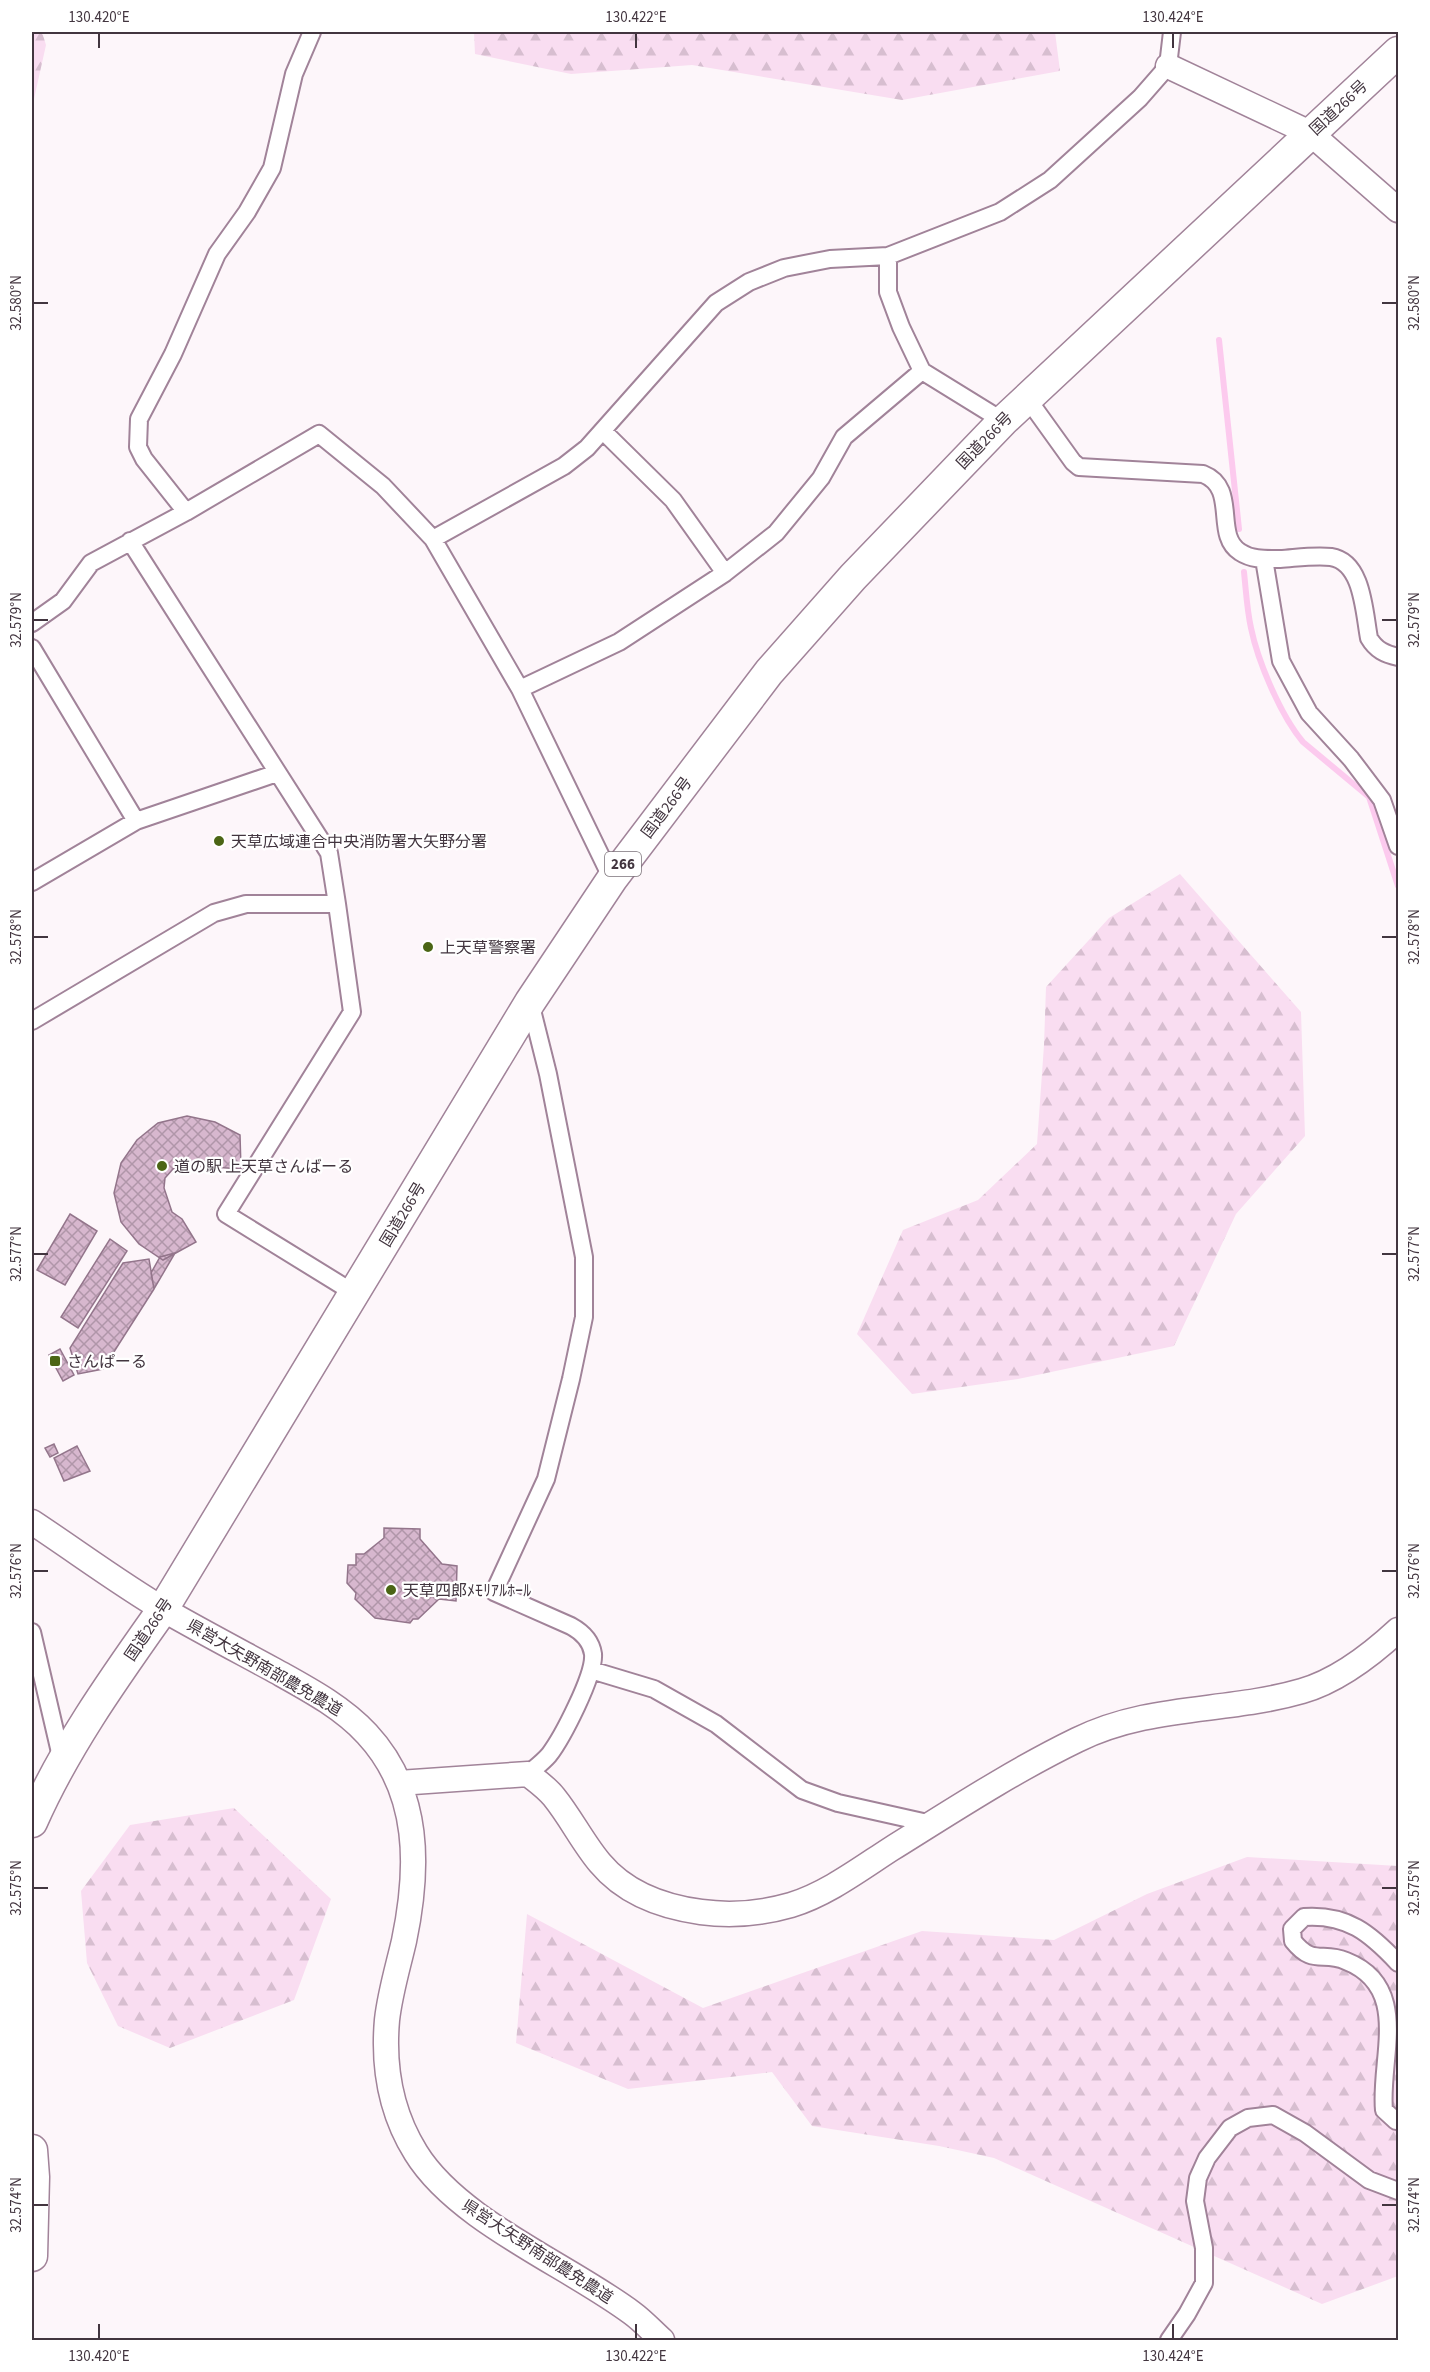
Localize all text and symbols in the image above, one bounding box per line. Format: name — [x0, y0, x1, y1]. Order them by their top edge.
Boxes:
text: 130.420°E — [68, 7, 130, 28]
text: 130.422°E — [605, 7, 667, 28]
text: 130.424°E — [1142, 7, 1204, 28]
street label: 国道266号 — [1305, 75, 1372, 140]
text: 32.580°N — [6, 275, 27, 331]
text: 32.580°N — [1404, 275, 1425, 331]
street label: 国道266号 — [952, 407, 1018, 474]
text: 32.579°N — [6, 592, 27, 648]
text: 32.579°N — [1404, 592, 1425, 648]
street label: 国道266号 — [636, 772, 697, 843]
place label: 天草広域連合中央消防署大矢野分署 — [231, 831, 487, 853]
marker: 天草広域連合中央消防署大矢野分署 — [212, 834, 226, 848]
road number: 266 — [605, 852, 641, 876]
text: 32.578°N — [6, 909, 27, 965]
text: 32.578°N — [1404, 909, 1425, 965]
place label: 上天草警察署 — [440, 937, 536, 959]
marker: 上天草警察署 — [421, 940, 435, 954]
place label: 道の駅 上天草さんばーる — [174, 1156, 353, 1178]
marker: 道の駅 上天草さんばーる — [155, 1159, 169, 1173]
street label: 国道266号 — [375, 1178, 431, 1251]
text: 32.577°N — [6, 1226, 27, 1282]
text: 32.577°N — [1404, 1226, 1425, 1282]
place label: さんぱーる — [67, 1351, 147, 1373]
marker: さんぱーる — [48, 1354, 62, 1368]
text: 32.576°N — [6, 1543, 27, 1599]
text: 32.576°N — [1404, 1543, 1425, 1599]
place label: 天草四郎ﾒﾓﾘｱﾙﾎｰﾙ — [403, 1580, 531, 1602]
marker: 天草四郎ﾒﾓﾘｱﾙﾎｰﾙ — [384, 1583, 398, 1597]
street label: 国道266号 — [120, 1594, 178, 1665]
street label: 県営大矢野南部農免農道 — [183, 1614, 346, 1721]
text: 32.575°N — [6, 1860, 27, 1916]
text: 32.575°N — [1404, 1860, 1425, 1916]
text: 32.574°N — [6, 2177, 27, 2233]
text: 32.574°N — [1404, 2177, 1425, 2233]
street label: 県営大矢野南部農免農道 — [458, 2195, 617, 2309]
text: 130.420°E — [68, 2346, 130, 2367]
text: 130.422°E — [605, 2346, 667, 2367]
text: 130.424°E — [1142, 2346, 1204, 2367]

